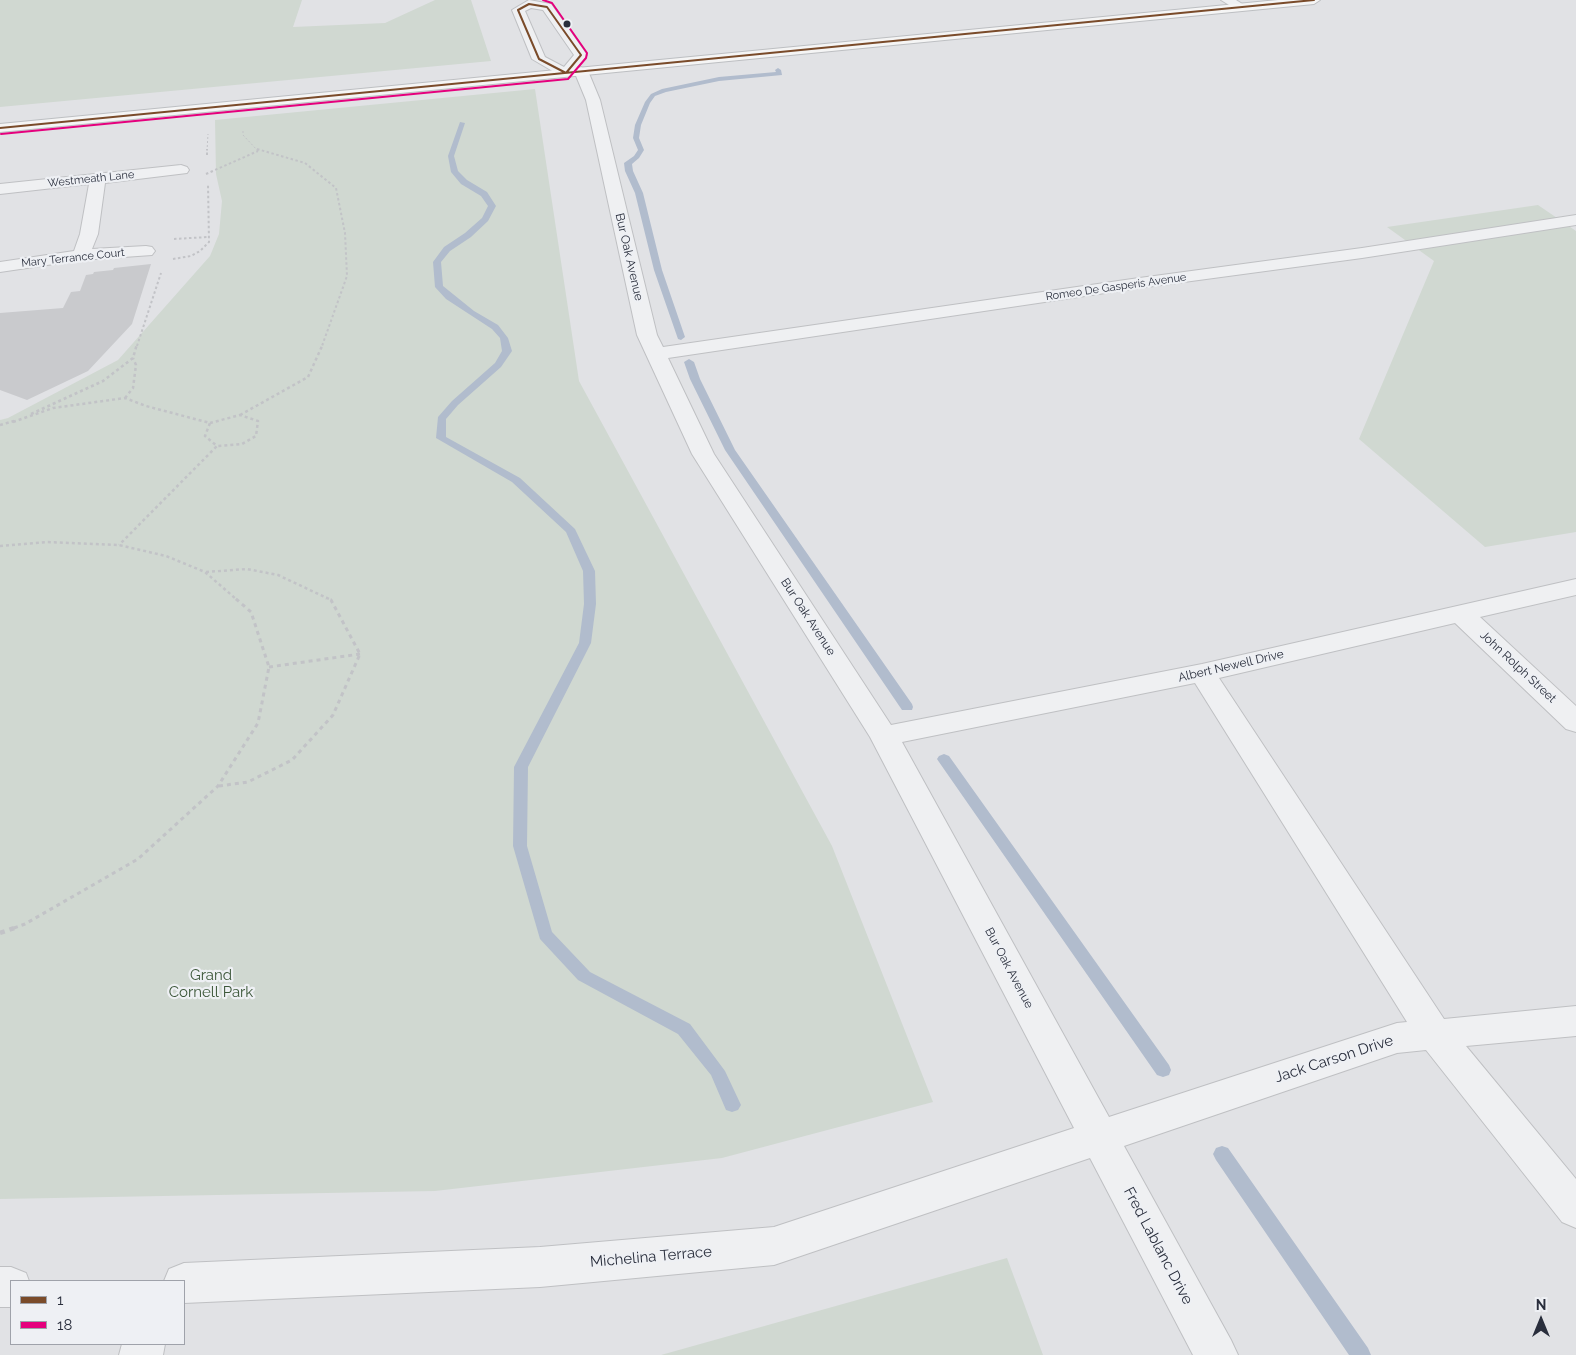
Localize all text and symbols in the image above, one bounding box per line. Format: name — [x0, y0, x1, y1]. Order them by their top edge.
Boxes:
unlabelled marker — [562, 19, 572, 29]
street label: Westmeath Lane — [47, 168, 135, 190]
street label: Bur Oak Avenue — [612, 212, 646, 302]
street label: Mary Terrance Court — [21, 246, 125, 270]
street label: Romeo De Gasperis Avenue — [1045, 271, 1187, 303]
street label: Bur Oak Avenue — [778, 576, 838, 658]
street label: John Rolph Street — [1477, 628, 1559, 706]
street label: Albert Newell Drive — [1177, 647, 1285, 685]
street label: Bur Oak Avenue — [982, 925, 1036, 1011]
park label: Grand Cornell Park — [169, 966, 253, 1001]
street label: Jack Carson Drive — [1272, 1031, 1396, 1087]
street label: Fred Lablanc Drive — [1119, 1184, 1197, 1308]
street label: Michelina Terrace — [589, 1243, 713, 1271]
legend — [10, 1280, 185, 1345]
text: 1 — [57, 1291, 63, 1309]
north arrow — [1516, 1295, 1566, 1345]
text: N — [1536, 1297, 1546, 1313]
text: 18 — [57, 1316, 72, 1334]

